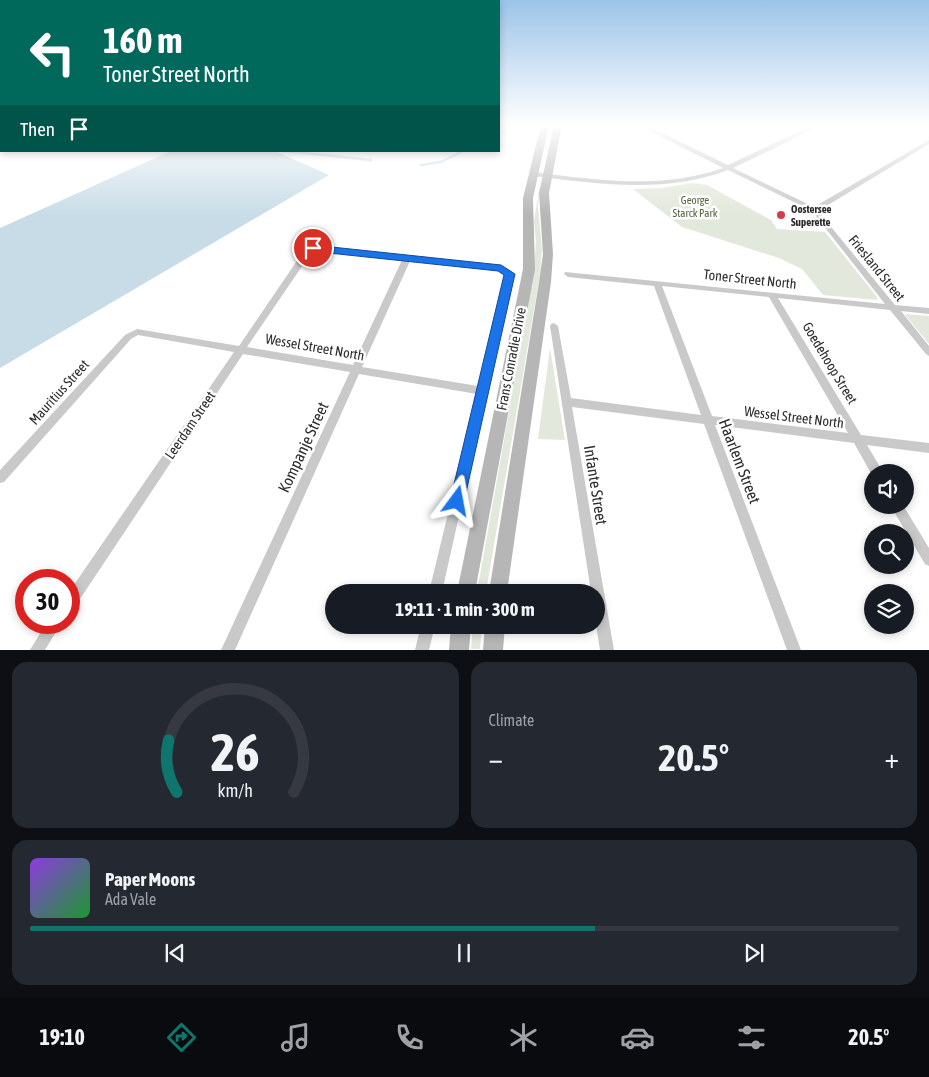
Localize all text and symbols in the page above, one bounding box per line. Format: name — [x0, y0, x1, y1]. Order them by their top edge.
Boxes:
icon: left — [20, 20, 85, 85]
text: 160 m — [103, 20, 182, 60]
text: Toner Street North — [103, 61, 250, 87]
icon: arrive — [65, 115, 93, 143]
text: Then — [20, 118, 55, 140]
park label: George Starck Park — [673, 194, 718, 219]
place label: Oostersee Superette — [791, 203, 832, 228]
marker: Oostersee Superette — [775, 209, 787, 221]
pin — [292, 227, 334, 269]
street label: Friesland Street — [846, 232, 908, 304]
icon: arrive — [299, 234, 327, 262]
street label: Toner Street North — [703, 266, 797, 292]
street label: Frans Conradie Drive — [493, 306, 529, 412]
street label: Goedehoop Street — [799, 319, 861, 407]
street label: Wessel Street North — [264, 330, 366, 364]
street label: Mauritius Street — [26, 356, 92, 428]
street label: Leerdam Street — [162, 388, 218, 462]
street label: Kompanje Street — [274, 399, 333, 495]
street label: Wessel Street North — [743, 403, 845, 431]
street label: Haarlem Street — [716, 416, 764, 506]
street label: Infante Street — [581, 444, 611, 527]
map controls — [864, 464, 914, 634]
button: sound — [864, 464, 914, 514]
position arrow — [430, 474, 482, 526]
button: search — [864, 524, 914, 574]
speed limit sign: 30 — [15, 569, 80, 634]
button: layers — [864, 584, 914, 634]
text: 19:11 · 1 min · 300 m — [395, 598, 535, 620]
text: Climate — [489, 711, 534, 729]
text: 26 — [211, 722, 260, 782]
text: 20.5° — [658, 736, 729, 779]
text: − — [489, 742, 503, 774]
text: + — [884, 742, 899, 774]
text: km/h — [218, 780, 253, 801]
text: Paper Moons — [105, 868, 195, 890]
text: Ada Vale — [105, 890, 156, 908]
icon: previous — [161, 939, 189, 967]
icon: pause — [450, 939, 478, 967]
icon: next — [740, 939, 768, 967]
icon: directions — [164, 1020, 199, 1055]
icon: music — [278, 1020, 313, 1055]
icon: phone — [392, 1020, 427, 1055]
icon: climate — [506, 1020, 541, 1055]
icon: car — [620, 1020, 655, 1055]
icon: filters — [734, 1020, 769, 1055]
text: 19:10 — [40, 1024, 85, 1050]
text: 20.5° — [848, 1024, 889, 1050]

